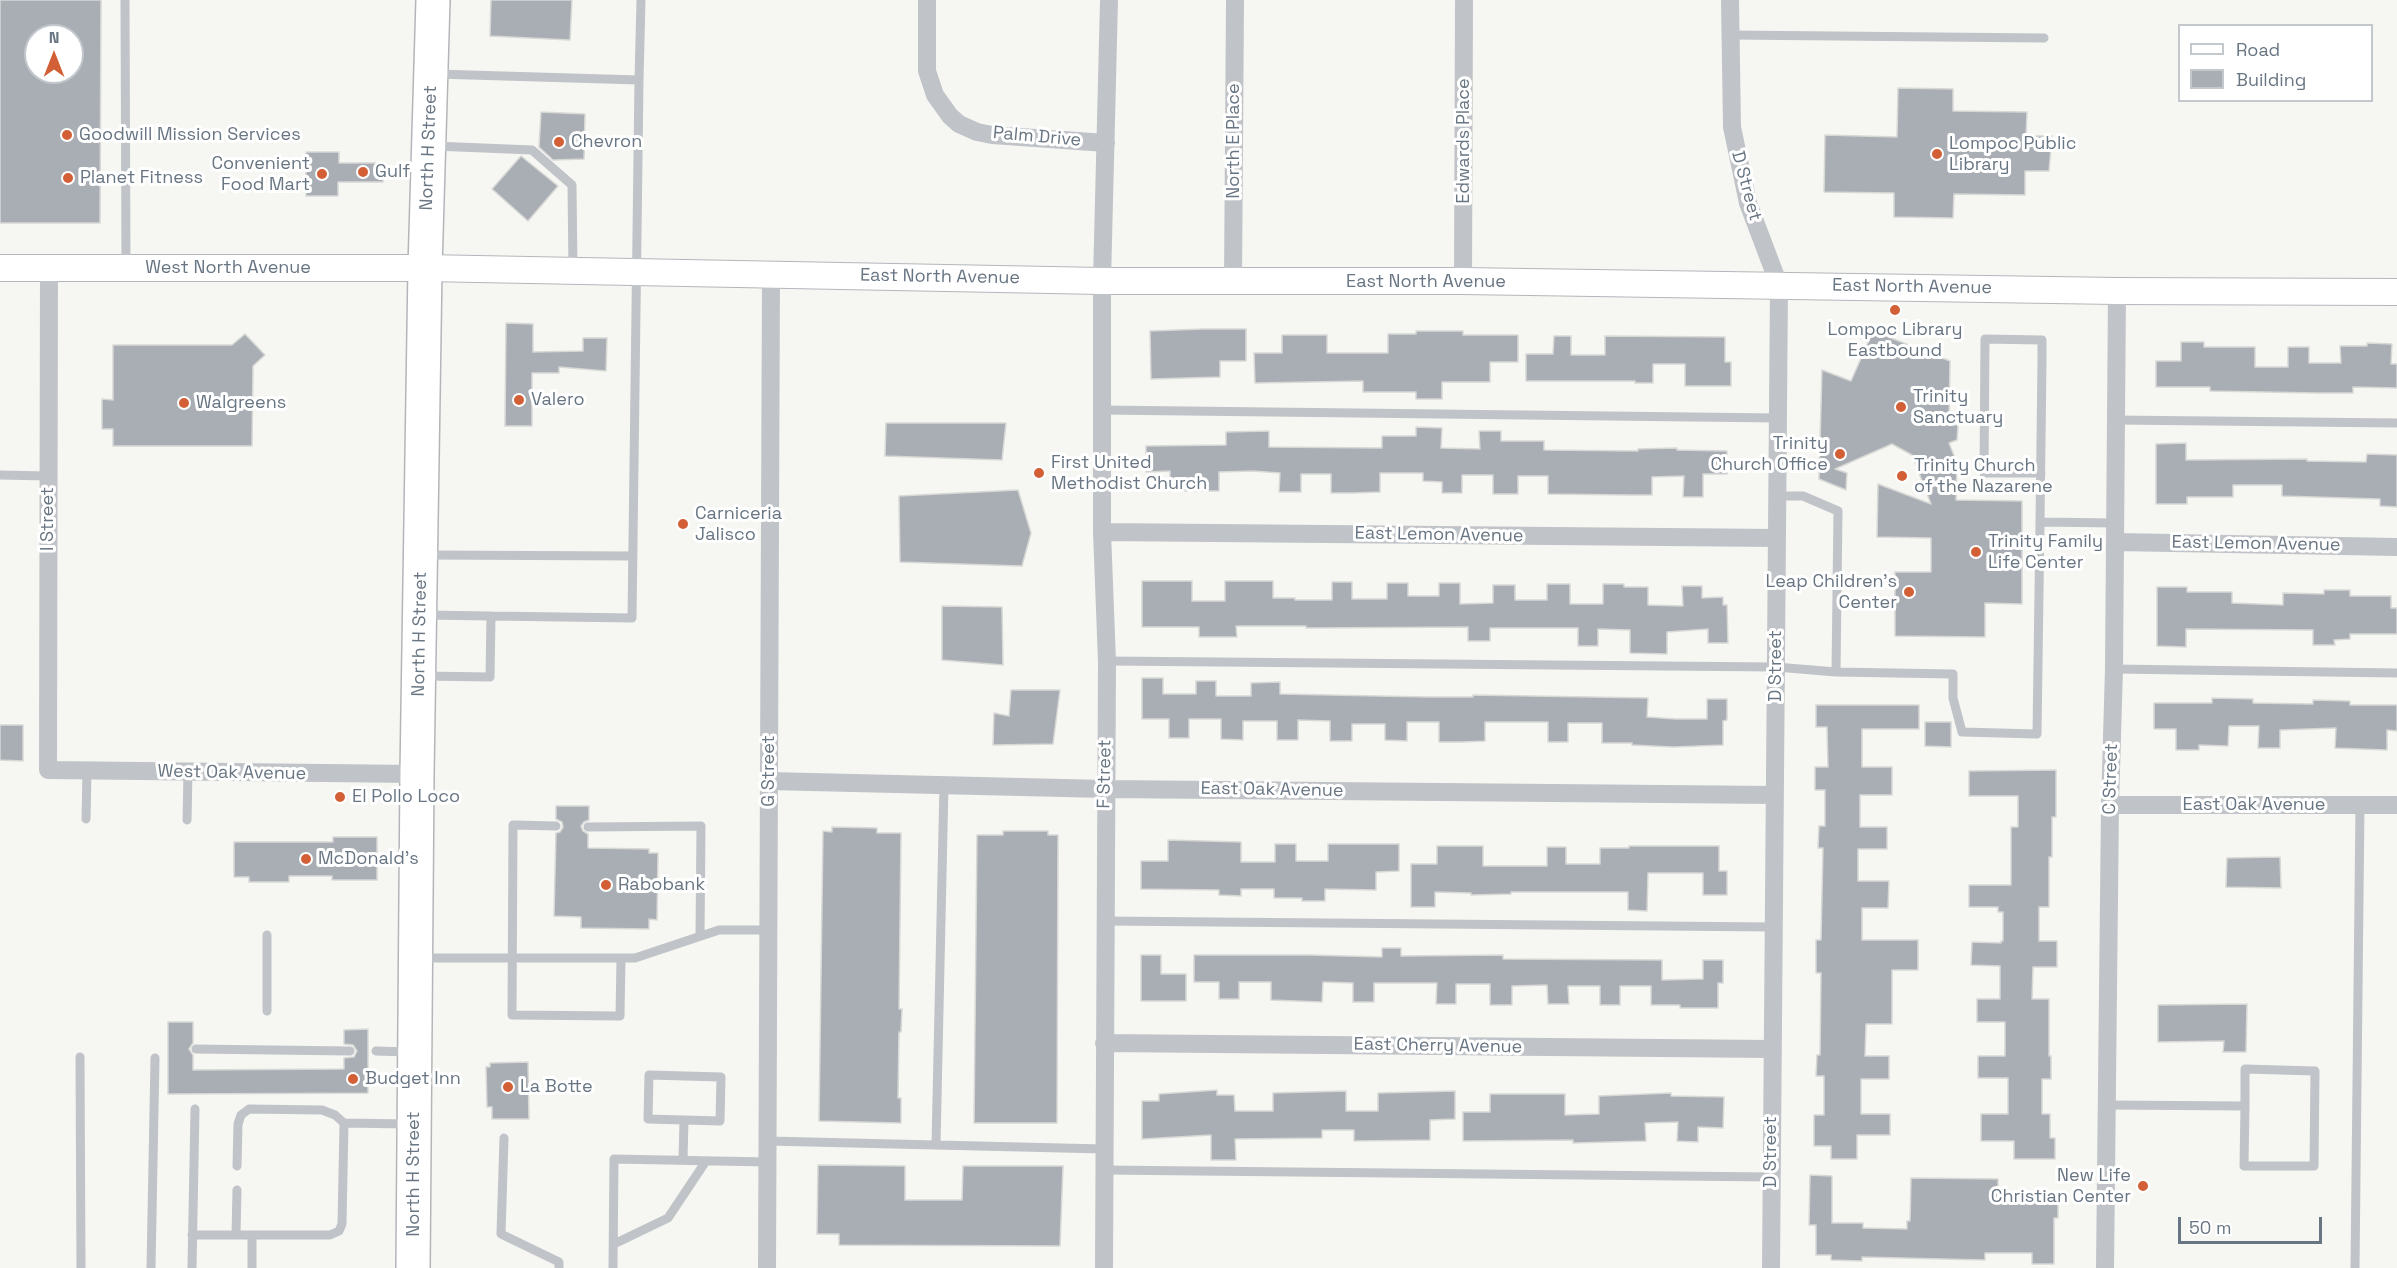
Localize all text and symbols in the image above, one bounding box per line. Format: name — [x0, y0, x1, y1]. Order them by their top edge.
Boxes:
north arrow — [24, 24, 84, 84]
legend — [2178, 24, 2373, 102]
text: N — [49, 27, 59, 48]
text: Road — [2236, 38, 2280, 61]
text: Building — [2236, 68, 2306, 91]
street label: Edwards Place — [1453, 78, 1475, 204]
street label: North E Place — [1223, 83, 1245, 199]
street label: North H Street — [416, 85, 442, 211]
street label: Palm Drive — [992, 122, 1082, 152]
place label: Goodwill Mission Services — [79, 124, 301, 146]
marker: Goodwill Mission Services — [60, 128, 74, 142]
place label: Chevron — [571, 131, 642, 153]
place label: Lompoc Public Library — [1949, 133, 2076, 176]
marker: Chevron — [552, 135, 566, 149]
marker: Lompoc Public Library — [1930, 147, 1944, 161]
street label: D Street — [1726, 149, 1766, 223]
place label: Convenient Food Mart — [211, 153, 310, 195]
place label: Gulf — [375, 161, 410, 183]
marker: Gulf — [356, 165, 370, 179]
place label: Planet Fitness — [80, 167, 203, 189]
marker: Convenient Food Mart — [315, 167, 329, 181]
marker: Planet Fitness — [61, 171, 75, 185]
street label: West North Avenue — [145, 257, 311, 279]
street label: East North Avenue — [860, 265, 1020, 289]
street label: East North Avenue — [1346, 271, 1506, 293]
street label: East North Avenue — [1832, 275, 1992, 299]
marker: Lompoc Library Eastbound — [1888, 303, 1902, 317]
place label: Lompoc Library Eastbound — [1828, 319, 1962, 362]
place label: Trinity Sanctuary — [1913, 386, 2003, 428]
place label: Valero — [531, 389, 585, 411]
place label: Walgreens — [196, 392, 286, 414]
marker: Valero — [512, 393, 526, 407]
marker: Walgreens — [177, 396, 191, 410]
marker: Trinity Sanctuary — [1894, 400, 1908, 414]
place label: Trinity Church Office — [1710, 433, 1828, 476]
marker: Trinity Church Office — [1833, 447, 1847, 461]
place label: First United Methodist Church — [1051, 452, 1207, 494]
place label: Trinity Church of the Nazarene — [1914, 455, 2053, 498]
marker: First United Methodist Church — [1032, 466, 1046, 480]
marker: Trinity Church of the Nazarene — [1895, 469, 1909, 483]
street label: I Street — [37, 487, 59, 551]
place label: Carniceria Jalisco — [695, 503, 782, 546]
marker: Carniceria Jalisco — [676, 517, 690, 531]
street label: East Lemon Avenue — [1354, 523, 1524, 547]
place label: Trinity Family Life Center — [1988, 531, 2103, 574]
street label: East Lemon Avenue — [2171, 532, 2341, 556]
marker: Trinity Family Life Center — [1969, 545, 1983, 559]
street label: North H Street — [408, 571, 432, 697]
place label: Leap Children's Center — [1765, 571, 1897, 614]
marker: Leap Children's Center — [1902, 585, 1916, 599]
street label: D Street — [1765, 630, 1787, 702]
street label: G Street — [758, 735, 780, 807]
street label: F Street — [1094, 739, 1116, 809]
street label: C Street — [2099, 743, 2123, 815]
street label: West Oak Avenue — [158, 761, 306, 785]
street label: East Oak Avenue — [1200, 778, 1344, 802]
place label: El Pollo Loco — [352, 786, 460, 808]
marker: El Pollo Loco — [333, 790, 347, 804]
street label: East Oak Avenue — [2183, 794, 2325, 816]
place label: McDonald's — [318, 848, 419, 870]
marker: McDonald's — [299, 852, 313, 866]
place label: Rabobank — [618, 874, 705, 896]
marker: Rabobank — [599, 878, 613, 892]
street label: East Cherry Avenue — [1354, 1034, 1522, 1058]
place label: Budget Inn — [365, 1068, 461, 1090]
marker: Budget Inn — [346, 1072, 360, 1086]
place label: La Botte — [520, 1076, 593, 1098]
marker: La Botte — [501, 1080, 515, 1094]
street label: North H Street — [403, 1111, 425, 1237]
street label: D Street — [1760, 1116, 1782, 1188]
place label: New Life Christian Center — [1991, 1165, 2131, 1208]
marker: New Life Christian Center — [2136, 1179, 2150, 1193]
scale bar — [2181, 1205, 2325, 1243]
text: 50 m — [2189, 1216, 2231, 1239]

